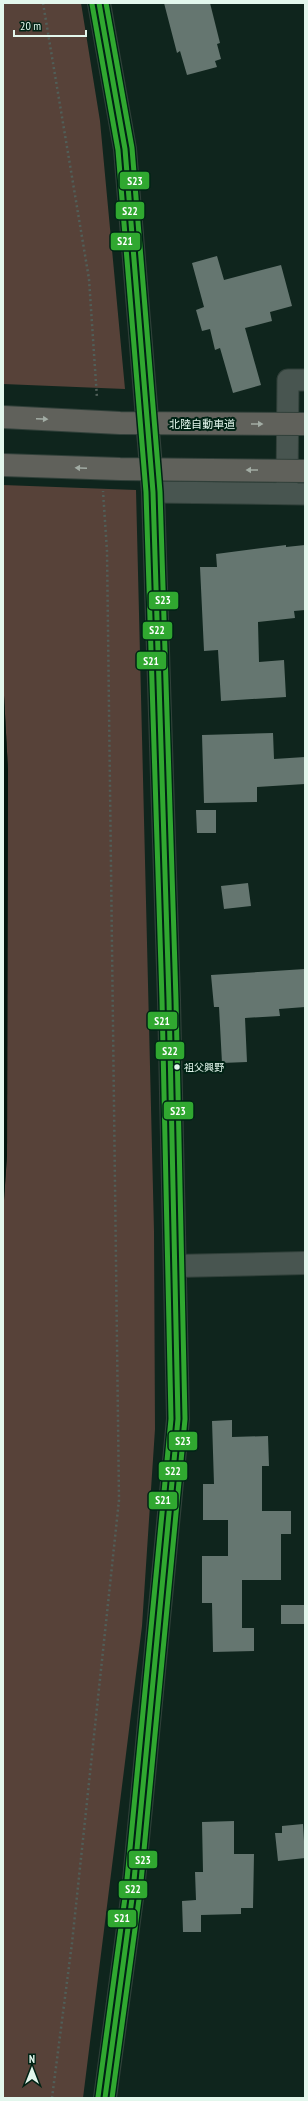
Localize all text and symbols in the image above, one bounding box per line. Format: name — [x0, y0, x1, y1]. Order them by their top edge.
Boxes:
scale bar — [14, 12, 86, 38]
text: 20 m — [20, 18, 41, 33]
line badge: S23 — [119, 171, 150, 190]
text: S23 — [127, 174, 143, 188]
line badge: S22 — [115, 201, 145, 220]
text: S22 — [122, 204, 138, 218]
line badge: S21 — [110, 232, 141, 251]
text: S21 — [117, 234, 133, 248]
one-way arrow — [36, 416, 49, 422]
street label: 北陸自動車道 — [169, 417, 235, 431]
one-way arrow — [251, 421, 264, 427]
one-way arrow — [74, 465, 87, 471]
one-way arrow — [245, 467, 258, 473]
line badge: S23 — [148, 591, 179, 610]
text: S23 — [155, 593, 171, 607]
line badge: S22 — [142, 621, 173, 640]
text: S22 — [149, 623, 165, 637]
line badge: S21 — [136, 651, 167, 670]
text: S21 — [143, 654, 159, 668]
line badge: S21 — [147, 1011, 178, 1030]
text: S21 — [154, 1014, 170, 1028]
line badge: S22 — [155, 1041, 185, 1060]
text: S22 — [162, 1044, 178, 1058]
place label: 祖父興野 — [184, 1061, 224, 1074]
marker: 祖父興野 — [172, 1062, 182, 1072]
line badge: S23 — [163, 1101, 194, 1120]
text: S23 — [170, 1104, 186, 1118]
line badge: S23 — [168, 1431, 198, 1451]
text: S23 — [175, 1434, 191, 1448]
line badge: S22 — [158, 1461, 188, 1481]
text: S22 — [165, 1464, 181, 1478]
line badge: S21 — [148, 1491, 178, 1510]
text: S21 — [155, 1493, 171, 1507]
line badge: S23 — [128, 1850, 158, 1869]
text: S23 — [135, 1853, 151, 1867]
line badge: S22 — [118, 1880, 148, 1899]
text: S22 — [125, 1882, 141, 1896]
line badge: S21 — [107, 1909, 137, 1928]
text: S21 — [114, 1911, 130, 1925]
north arrow — [12, 2049, 52, 2089]
text: N — [29, 2052, 35, 2066]

